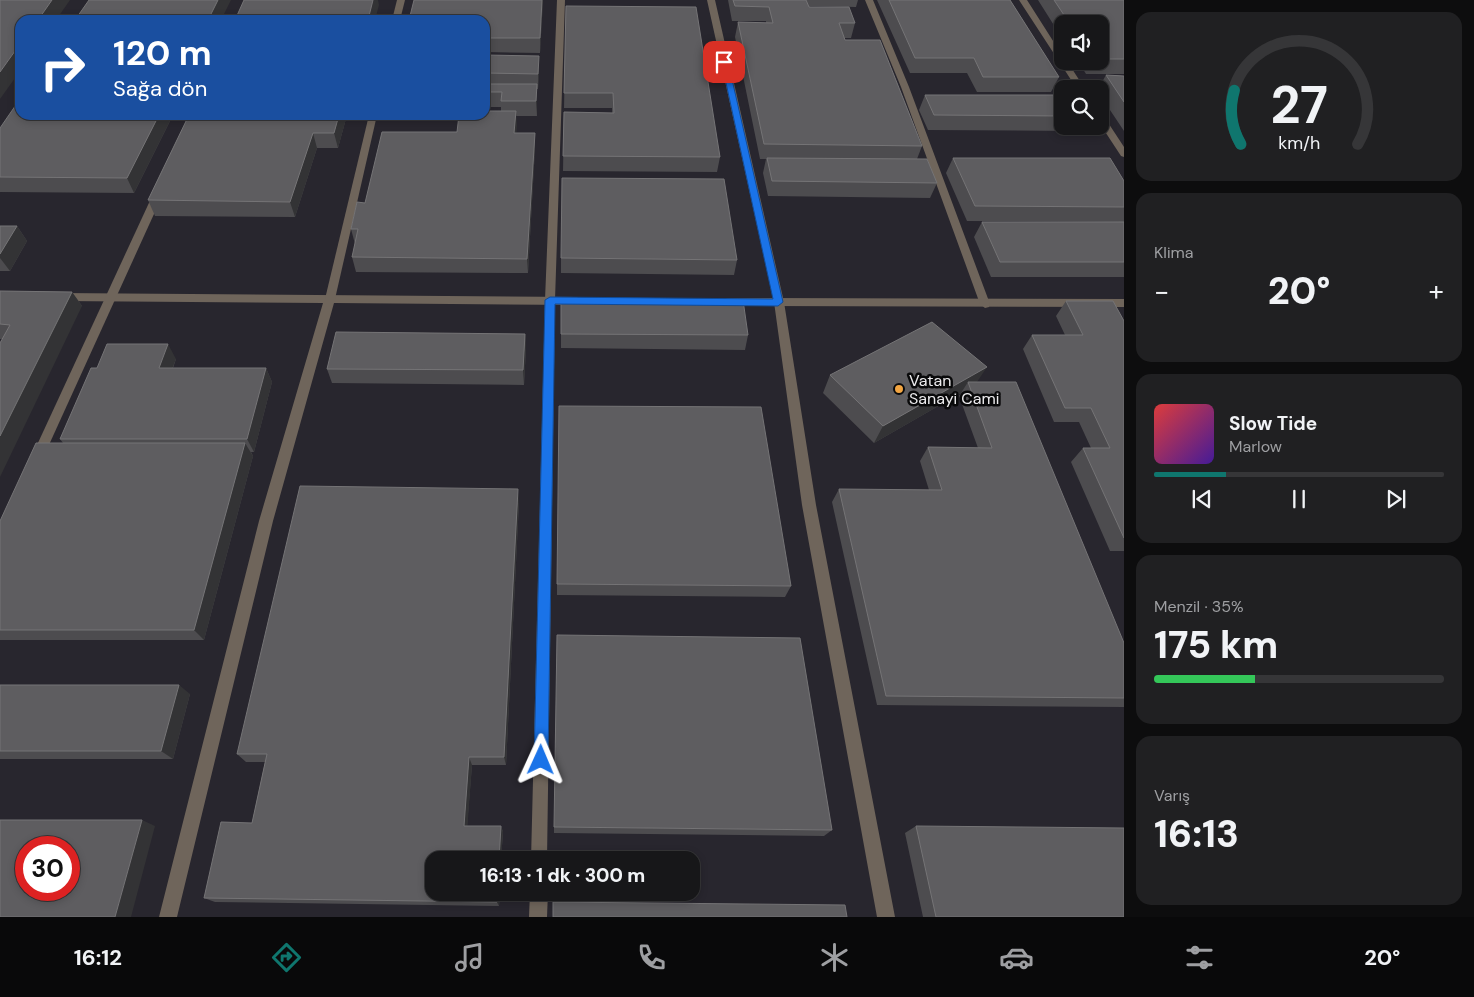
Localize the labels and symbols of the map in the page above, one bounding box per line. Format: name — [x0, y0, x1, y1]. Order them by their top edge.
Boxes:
pin — [703, 41, 745, 83]
place label: Vatan Sanayi Cami — [909, 370, 999, 409]
marker: Vatan Sanayi Cami — [893, 383, 905, 395]
position arrow — [514, 733, 566, 785]
speed limit sign: 30 — [15, 836, 80, 901]

